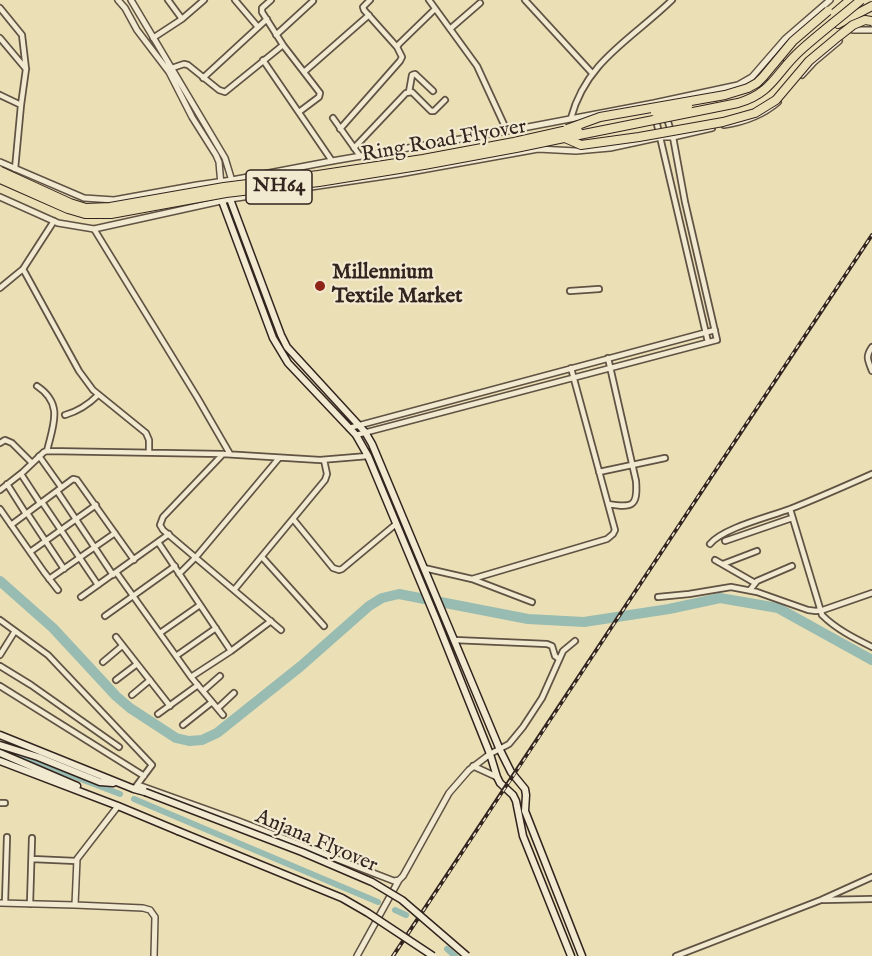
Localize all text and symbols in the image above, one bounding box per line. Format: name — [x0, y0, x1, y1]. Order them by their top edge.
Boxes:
street label: Ring Road Flyover — [360, 115, 528, 169]
road number: NH64 — [246, 170, 312, 204]
place label: Millennium Textile Market — [332, 261, 462, 311]
marker: Millennium Textile Market — [313, 279, 327, 293]
street label: Anjana Flyover — [251, 805, 381, 879]

